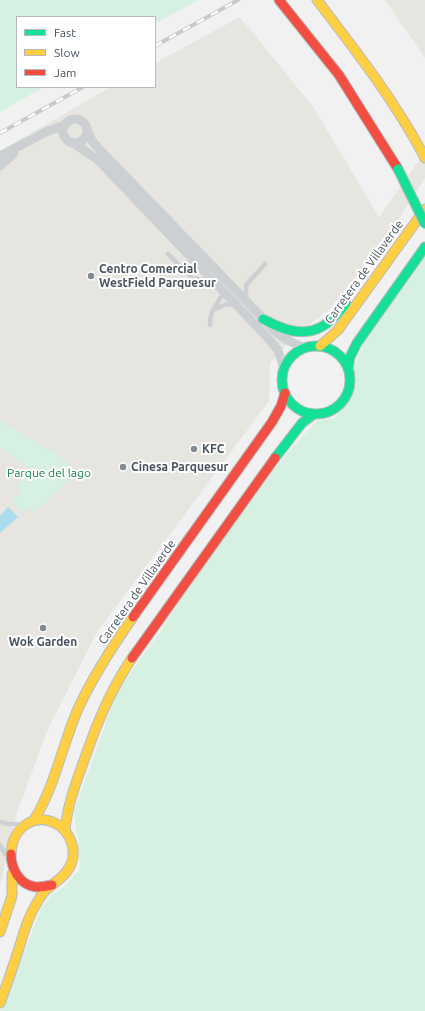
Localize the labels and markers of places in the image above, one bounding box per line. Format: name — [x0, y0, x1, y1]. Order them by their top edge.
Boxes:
place label: Centro Comercial WestField Parquesur — [99, 262, 216, 290]
marker: Centro Comercial WestField Parquesur — [86, 271, 96, 281]
place label: KFC — [202, 442, 224, 456]
marker: KFC — [189, 444, 199, 454]
place label: Cinesa Parquesur — [131, 460, 228, 474]
marker: Cinesa Parquesur — [118, 462, 128, 472]
marker: Wok Garden — [38, 623, 48, 633]
place label: Wok Garden — [9, 635, 77, 649]

